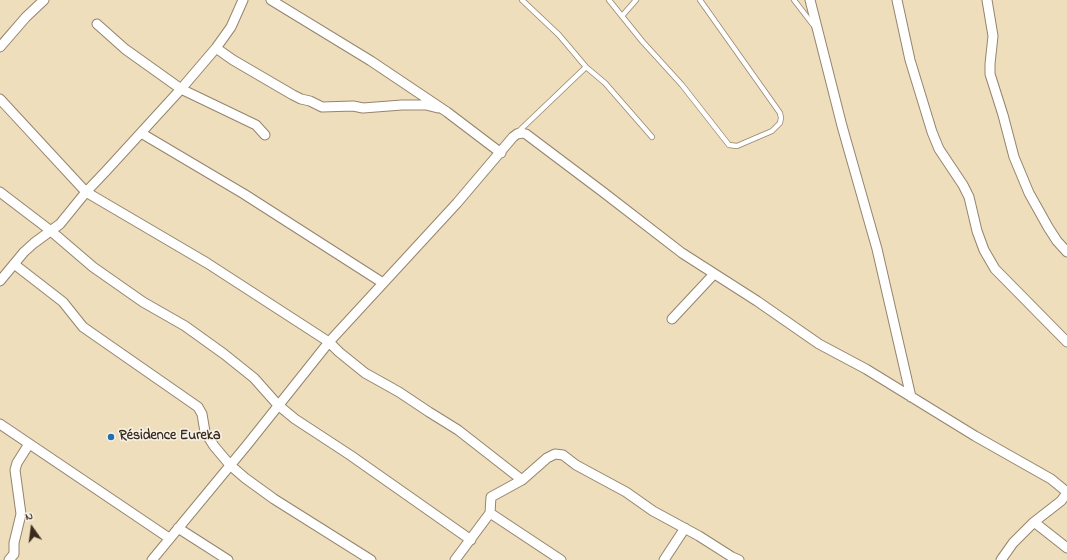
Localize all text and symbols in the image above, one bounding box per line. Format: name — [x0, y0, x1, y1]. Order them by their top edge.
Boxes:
place label: Résidence Eureka — [119, 429, 220, 445]
marker: Résidence Eureka — [106, 432, 116, 442]
north arrow — [12, 508, 52, 548]
text: N — [24, 508, 35, 525]

